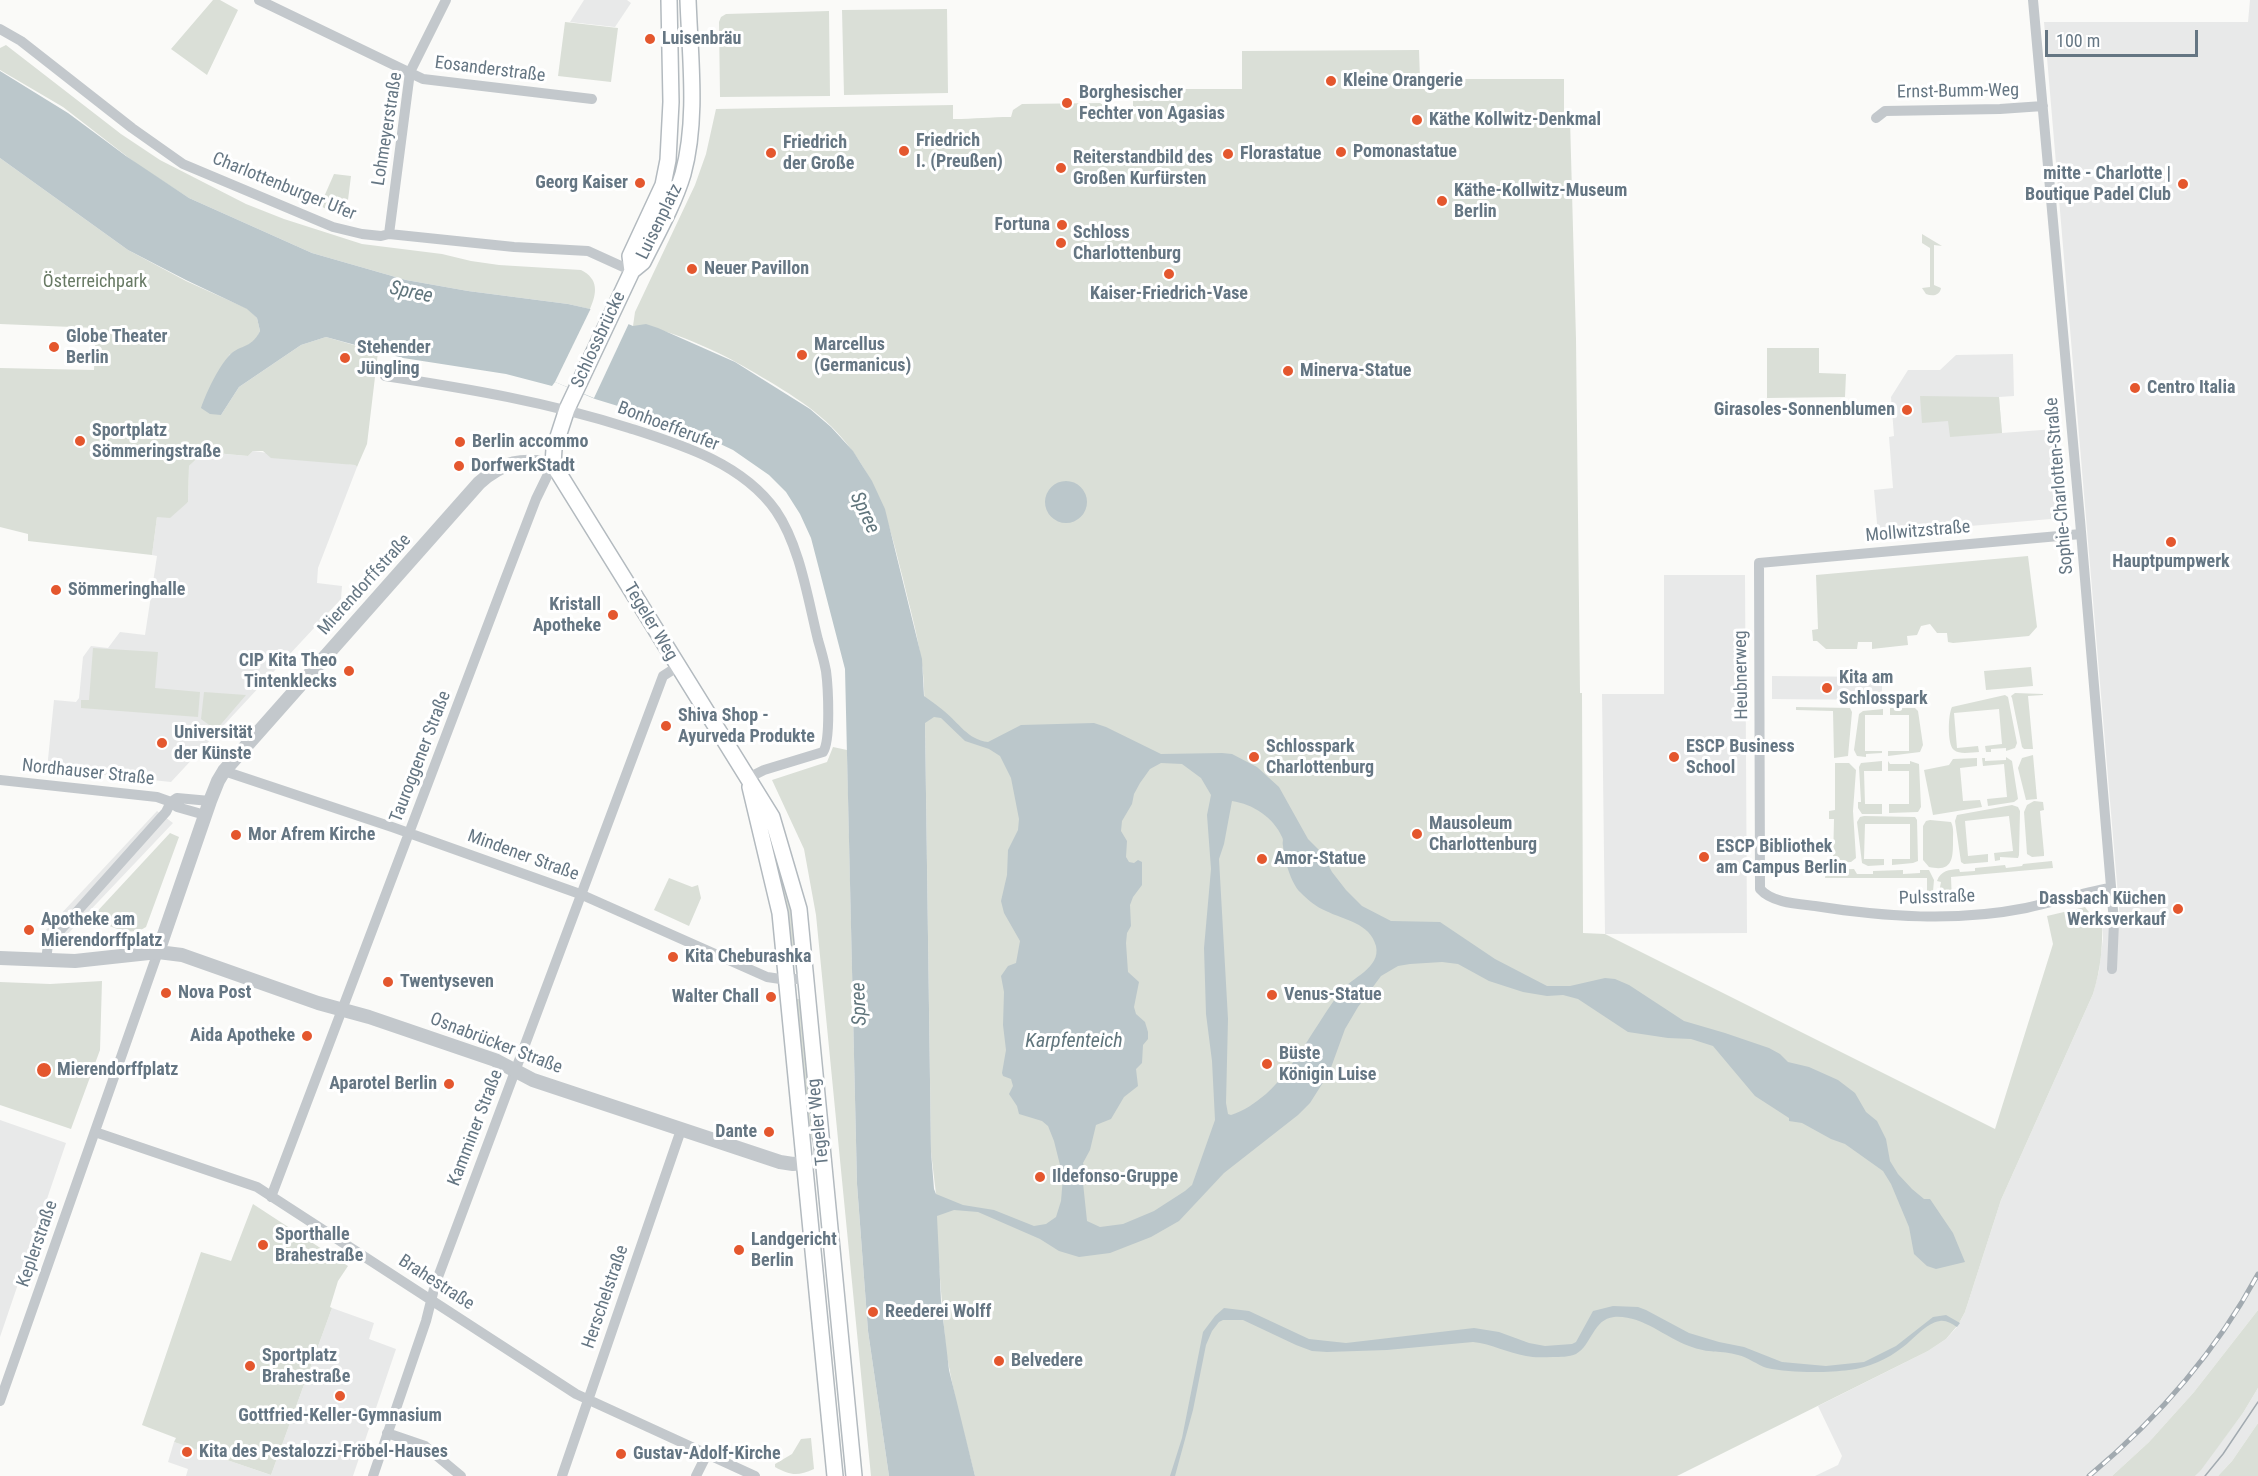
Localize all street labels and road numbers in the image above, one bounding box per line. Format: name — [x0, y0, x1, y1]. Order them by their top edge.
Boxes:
street label: Eosanderstraße — [433, 52, 547, 88]
street label: Lohmeyerstraße — [368, 71, 408, 187]
street label: Ernst-Bumm-Weg — [1897, 80, 2019, 104]
street label: Charlottenburger Ufer — [209, 148, 359, 226]
street label: Luisenplatz — [632, 181, 688, 263]
street label: Schlossbrücke — [567, 288, 631, 392]
street label: Sophie-Charlotten-Straße — [2041, 397, 2079, 575]
street label: Bonhoefferufer — [614, 398, 722, 456]
street label: Mollwitzstraße — [1865, 517, 1971, 547]
street label: Mierendorffstraße — [314, 530, 416, 640]
street label: Tegeler Weg — [618, 579, 682, 665]
street label: Heubnerweg — [1730, 630, 1754, 720]
street label: Tauroggener Straße — [386, 688, 456, 826]
street label: Nordhauser Straße — [21, 755, 155, 791]
street label: Mindener Straße — [464, 826, 582, 886]
street label: Pulsstraße — [1899, 886, 1975, 910]
street label: Osnabrücker Straße — [427, 1009, 565, 1079]
street label: Kamminer Straße — [444, 1067, 508, 1189]
street label: Tegeler Weg — [804, 1078, 834, 1166]
street label: Keplerstraße — [13, 1198, 63, 1290]
street label: Herschelstraße — [578, 1242, 634, 1352]
street label: Brahestraße — [394, 1251, 478, 1315]

